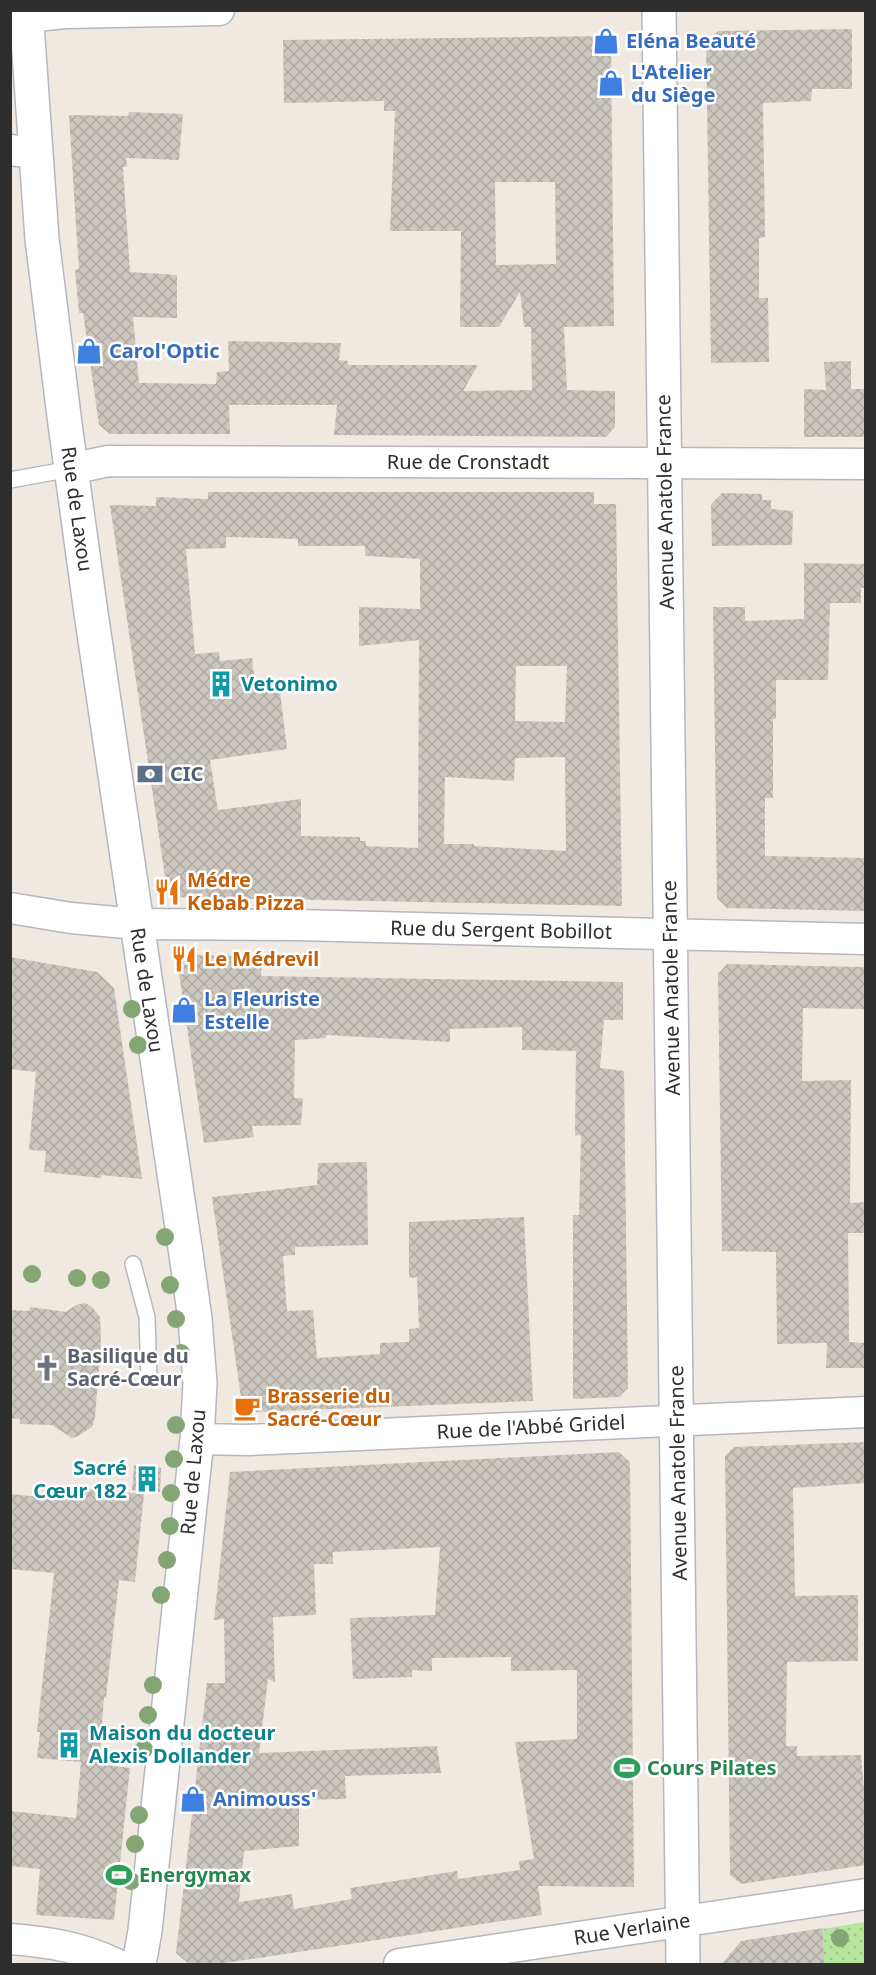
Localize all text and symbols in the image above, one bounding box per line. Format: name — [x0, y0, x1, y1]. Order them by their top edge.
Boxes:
shop icon: Eléna Beauté — [591, 26, 621, 56]
place label: Eléna Beauté — [626, 27, 756, 54]
place label: L'Atelier du Siège — [631, 58, 715, 108]
shop icon: L'Atelier du Siège — [596, 68, 626, 98]
shop icon: Carol'Optic — [74, 336, 104, 366]
place label: Carol'Optic — [109, 337, 220, 364]
street label: Avenue Anatole France — [649, 394, 680, 610]
street label: Rue de Laxou — [55, 444, 100, 573]
street label: Rue de Cronstadt — [387, 448, 549, 475]
building icon: Vetonimo — [206, 669, 236, 699]
place label: Vetonimo — [241, 670, 338, 697]
bank icon: CIC — [135, 759, 165, 789]
place label: CIC — [170, 760, 204, 787]
place label: Médre Kebab Pizza — [187, 866, 305, 916]
restaurant icon: Médre Kebab Pizza — [152, 877, 182, 907]
street label: Avenue Anatole France — [655, 880, 686, 1096]
street label: Rue du Sergent Bobillot — [390, 914, 612, 945]
street label: Rue de Laxou — [124, 925, 171, 1054]
restaurant icon: Le Médrevil — [169, 944, 199, 974]
place label: Le Médrevil — [204, 945, 319, 972]
place label: La Fleuriste Estelle — [204, 985, 320, 1035]
shop icon: La Fleuriste Estelle — [169, 995, 199, 1025]
place label: Basilique du Sacré-Cœur — [67, 1342, 189, 1392]
church icon: Basilique du Sacré-Cœur — [32, 1353, 62, 1383]
street label: Avenue Anatole France — [662, 1365, 693, 1581]
place label: Brasserie du Sacré-Cœur — [267, 1382, 391, 1432]
cafe icon: Brasserie du Sacré-Cœur — [232, 1393, 262, 1423]
street label: Rue de Laxou — [174, 1408, 211, 1536]
street label: Rue de l'Abbé Gridel — [436, 1408, 626, 1445]
place label: Sacré Cœur 182 — [33, 1454, 127, 1504]
building icon: Sacré Cœur 182 — [132, 1464, 162, 1494]
place label: Maison du docteur Alexis Dollander — [89, 1719, 275, 1769]
building icon: Maison du docteur Alexis Dollander — [54, 1730, 84, 1760]
sports icon: Cours Pilates — [612, 1753, 642, 1783]
place label: Cours Pilates — [647, 1754, 777, 1781]
shop icon: Animouss' — [178, 1784, 208, 1814]
place label: Animouss' — [213, 1785, 316, 1812]
sports icon: Energymax — [104, 1860, 134, 1890]
place label: Energymax — [139, 1861, 251, 1888]
street label: Rue Verlaine — [572, 1906, 692, 1951]

